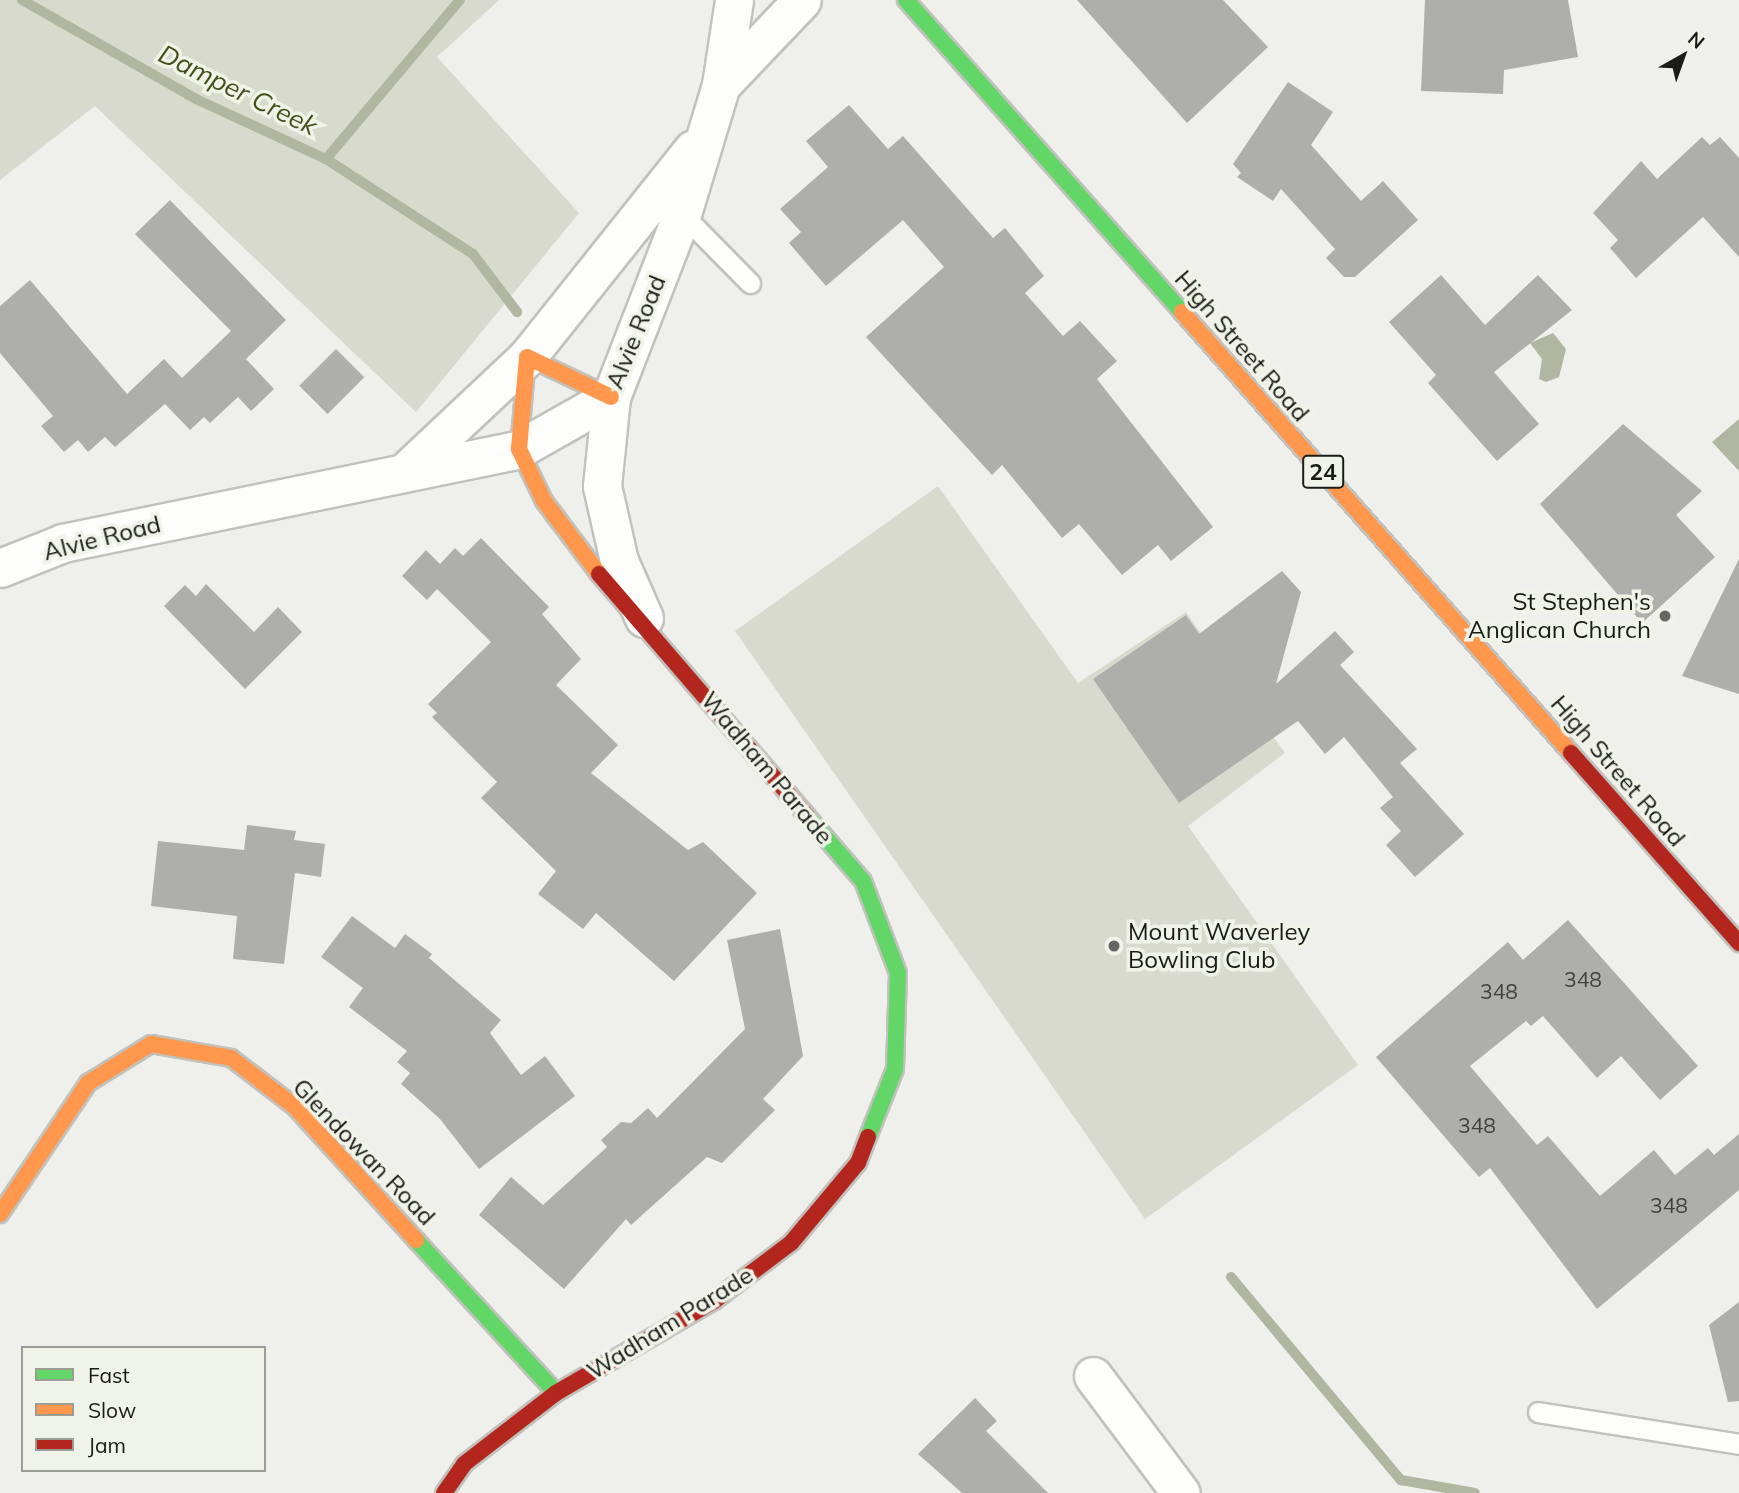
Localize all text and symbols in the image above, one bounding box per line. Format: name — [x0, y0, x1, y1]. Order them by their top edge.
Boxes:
north arrow — [1648, 21, 1718, 91]
text: N — [1683, 26, 1710, 54]
water label: Damper Creek — [154, 38, 322, 142]
street label: High Street Road — [1169, 265, 1315, 427]
street label: Alvie Road — [600, 271, 672, 393]
road number: 24 — [1302, 452, 1344, 492]
street label: Alvie Road — [40, 510, 164, 566]
place label: St Stephen's Anglican Church — [1468, 588, 1651, 644]
marker: St Stephen's Anglican Church — [1657, 608, 1673, 624]
street label: Wadham Parade — [695, 686, 839, 850]
street label: High Street Road — [1545, 690, 1691, 852]
place label: Mount Waverley Bowling Club — [1128, 918, 1310, 974]
marker: Mount Waverley Bowling Club — [1106, 938, 1122, 954]
house number: 348 — [1564, 966, 1602, 992]
house number: 348 — [1480, 978, 1518, 1004]
street label: Glendowan Road — [287, 1073, 441, 1231]
house number: 348 — [1458, 1112, 1496, 1138]
house number: 348 — [1650, 1192, 1688, 1218]
street label: Wadham Parade — [582, 1260, 758, 1386]
legend — [21, 1346, 266, 1472]
text: Fast — [88, 1362, 130, 1388]
text: Slow — [88, 1397, 136, 1423]
text: Jam — [88, 1432, 126, 1458]

